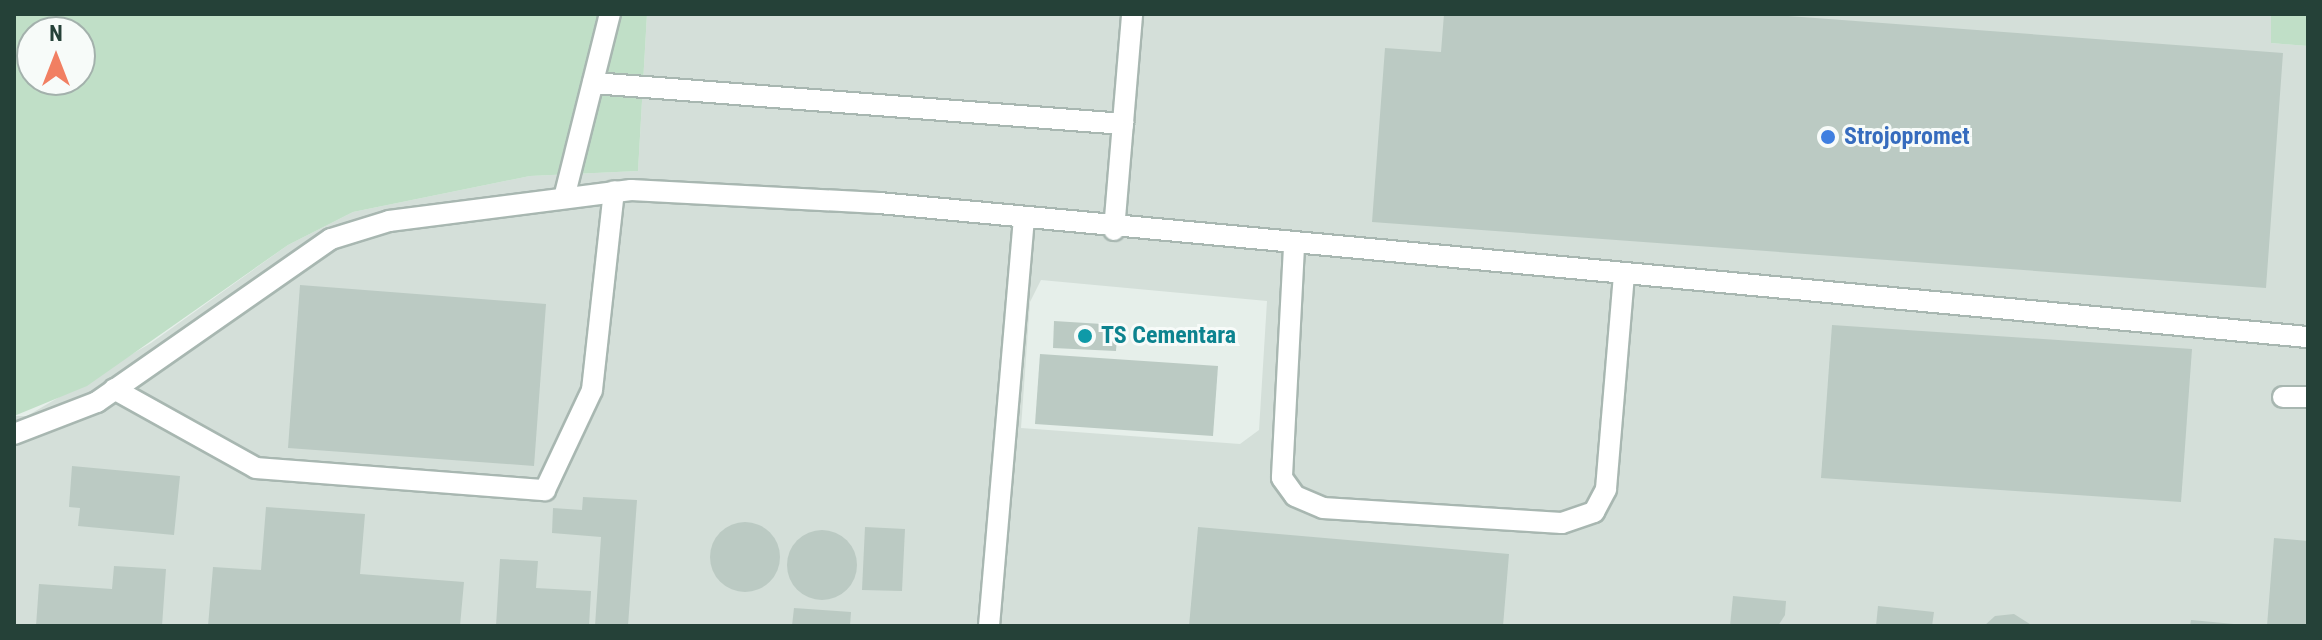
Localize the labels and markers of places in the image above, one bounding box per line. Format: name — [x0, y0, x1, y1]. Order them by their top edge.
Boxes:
place label: Strojopromet — [1844, 123, 1970, 151]
marker: Strojopromet — [1819, 128, 1837, 146]
place label: TS Cementara — [1101, 322, 1236, 350]
marker: TS Cementara — [1076, 327, 1094, 345]

